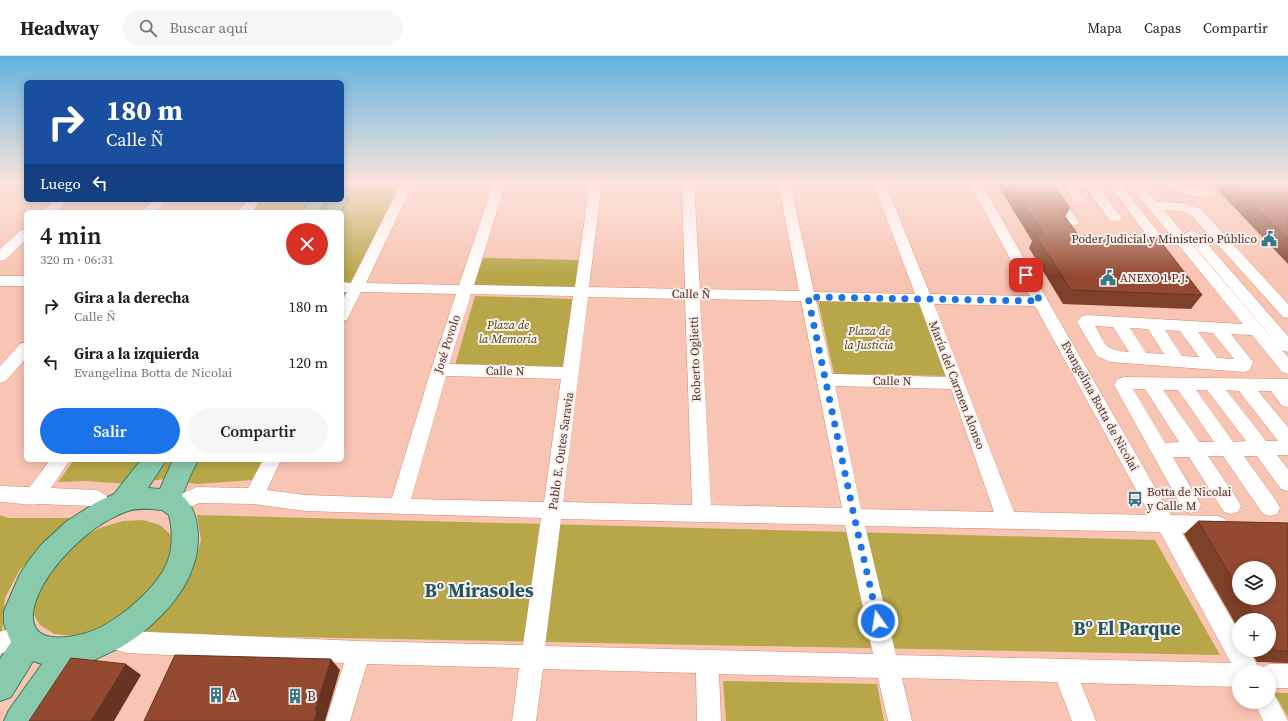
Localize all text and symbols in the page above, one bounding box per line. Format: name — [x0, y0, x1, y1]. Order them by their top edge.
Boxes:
search box — [123, 10, 403, 46]
text: Headway — [20, 15, 99, 41]
icon: search — [137, 17, 159, 39]
text: Buscar aquí — [169, 17, 248, 38]
text: Mapa — [1087, 18, 1122, 38]
text: Capas — [1144, 18, 1181, 38]
text: Compartir — [1203, 18, 1268, 38]
text: 180 m — [106, 91, 183, 129]
icon: right — [40, 96, 92, 148]
text: Calle Ñ — [106, 127, 164, 152]
icon: left — [89, 172, 111, 194]
text: Luego — [40, 173, 81, 194]
text: 4 min — [40, 219, 102, 252]
button: close — [286, 223, 328, 265]
public building icon: Poder Judicial y Ministerio Público — [1260, 230, 1278, 248]
place label: Poder Judicial y Ministerio Público — [1072, 231, 1257, 247]
text: 320 m · 06:31 — [40, 251, 114, 268]
pin — [1009, 258, 1043, 292]
icon: arrive — [1015, 264, 1037, 286]
public building icon: ANEXO 1 P.J. — [1099, 269, 1117, 287]
place label: ANEXO 1 P.J. — [1120, 270, 1188, 286]
street label: Calle Ñ — [672, 286, 711, 302]
text: Gira a la derecha — [74, 287, 189, 308]
icon: right — [40, 295, 62, 317]
text: 180 m — [288, 296, 328, 317]
text: Calle Ñ — [74, 308, 116, 325]
street label: José Povolo — [430, 312, 464, 376]
street label: Roberto Oglietti — [686, 316, 704, 402]
park label: Plaza de la Memoria — [479, 317, 538, 347]
street label: María del Carmen Alonso — [925, 319, 989, 452]
park label: Plaza de la Justicia — [844, 323, 895, 353]
street label: Evangelina Botta de Nicolai — [1058, 338, 1143, 474]
text: Gira a la izquierda — [74, 343, 199, 364]
icon: left — [40, 351, 62, 373]
text: 120 m — [288, 352, 328, 373]
street label: Calle N — [486, 363, 525, 379]
text: Evangelina Botta de Nicolai — [74, 364, 232, 381]
street label: Calle N — [873, 373, 912, 389]
street label: Pablo E. Outes Saravia — [545, 390, 577, 511]
button: Salir — [40, 408, 180, 454]
button: Compartir — [188, 408, 328, 454]
place label: Botta de Nicolai y Calle M — [1147, 484, 1232, 514]
bus stop icon: Botta de Nicolai y Calle M — [1126, 490, 1144, 508]
map controls — [1232, 561, 1276, 709]
button: layers — [1232, 561, 1276, 605]
district label: Bº Mirasoles — [424, 577, 534, 603]
position arrow — [857, 600, 899, 642]
button: + — [1232, 613, 1276, 657]
district label: Bº El Parque — [1073, 615, 1181, 641]
button: − — [1232, 665, 1276, 709]
place label: A — [228, 685, 238, 705]
building icon: A — [207, 686, 225, 704]
place label: B — [307, 686, 316, 706]
building icon: B — [286, 687, 304, 705]

